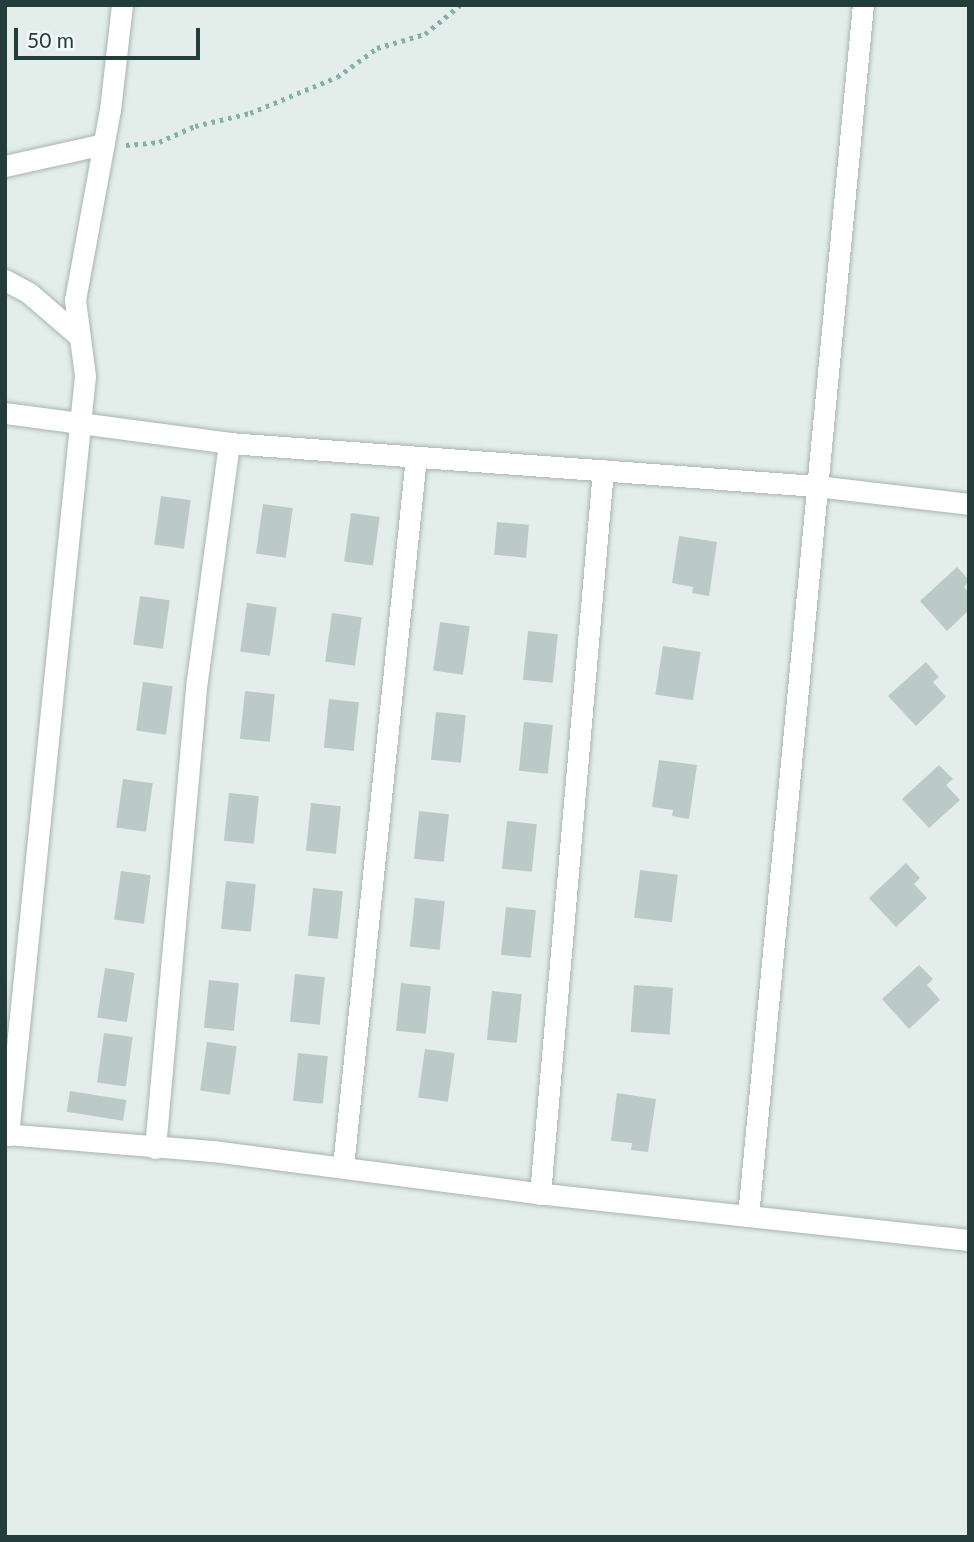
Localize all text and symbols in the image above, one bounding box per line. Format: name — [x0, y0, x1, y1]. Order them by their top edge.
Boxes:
scale bar — [18, 14, 203, 58]
text: 50 m — [27, 27, 74, 52]

